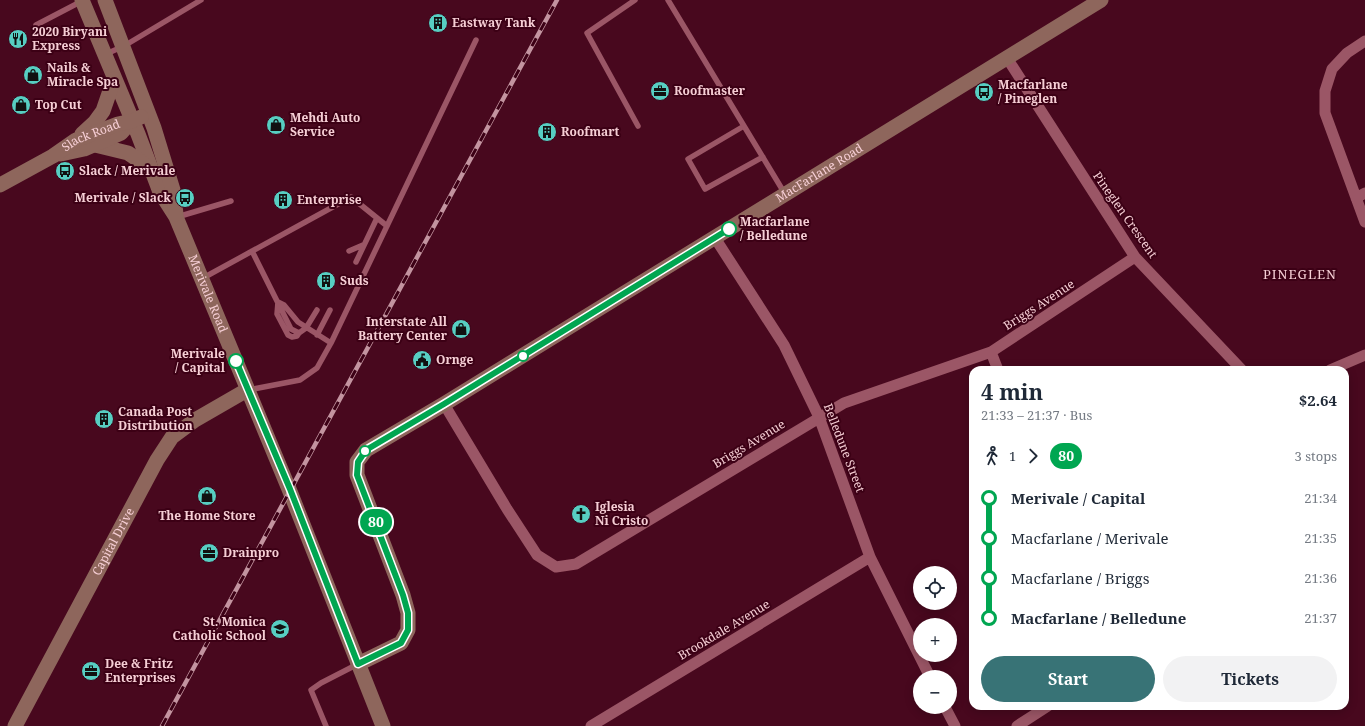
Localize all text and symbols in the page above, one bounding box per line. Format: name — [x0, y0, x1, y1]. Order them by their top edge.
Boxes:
building icon: Eastway Tank — [427, 12, 449, 34]
place label: Eastway Tank — [452, 14, 536, 31]
place label: 2020 Biryani Express — [32, 23, 108, 54]
restaurant icon: 2020 Biryani Express — [7, 28, 29, 50]
place label: Nails & Miracle Spa — [47, 59, 118, 90]
shop icon: Nails & Miracle Spa — [22, 64, 44, 86]
place label: Macfarlane / Pineglen — [998, 76, 1068, 107]
office icon: Roofmaster — [649, 80, 671, 102]
bus stop icon: Macfarlane / Pineglen — [973, 81, 995, 103]
place label: Roofmaster — [674, 82, 746, 99]
shop icon: Top Cut — [10, 94, 32, 116]
place label: Top Cut — [35, 96, 82, 113]
place label: Mehdi Auto Service — [290, 109, 360, 140]
shop icon: Mehdi Auto Service — [265, 114, 287, 136]
street label: Slack Road — [58, 115, 123, 155]
building icon: Roofmart — [536, 121, 558, 143]
place label: Roofmart — [561, 123, 619, 140]
street label: MacFarlane Road — [772, 139, 867, 206]
bus stop icon: Slack / Merivale — [54, 160, 76, 182]
place label: Slack / Merivale — [79, 162, 176, 179]
street label: Pineglen Crescent — [1089, 168, 1162, 261]
bus stop icon: Merivale / Slack — [174, 187, 196, 209]
place label: Merivale / Slack — [75, 189, 171, 206]
building icon: Enterprise — [272, 189, 294, 211]
place label: Enterprise — [297, 191, 362, 208]
place label: Macfarlane / Belledune — [740, 213, 810, 244]
marker: Macfarlane / Belledune — [721, 221, 737, 237]
street label: Merivale Road — [185, 252, 232, 336]
district label: PINEGLEN — [1263, 265, 1337, 283]
building icon: Suds — [315, 270, 337, 292]
place label: Suds — [340, 272, 369, 289]
street label: Briggs Avenue — [1000, 275, 1078, 334]
place label: Interstate All Battery Center — [358, 313, 448, 344]
shop icon: Interstate All Battery Center — [450, 318, 472, 340]
place label: Merivale / Capital — [171, 345, 226, 376]
public building icon: Ornge — [411, 349, 433, 371]
unlabelled marker — [517, 350, 529, 362]
place label: Ornge — [436, 351, 473, 368]
marker: Merivale / Capital — [228, 353, 244, 369]
text: 4 min — [981, 376, 1043, 406]
text: $2.64 — [1299, 390, 1337, 410]
street label: Belledune Street — [820, 401, 869, 495]
place label: Canada Post Distribution — [118, 403, 193, 434]
text: 21:33 – 21:37 · Bus — [981, 406, 1092, 424]
building icon: Canada Post Distribution — [93, 408, 115, 430]
street label: Briggs Avenue — [709, 415, 788, 472]
unlabelled marker — [359, 445, 371, 457]
icon: walk — [981, 445, 1003, 467]
icon: forward — [1022, 445, 1044, 467]
text: 80 — [1058, 446, 1074, 465]
text: 1 — [1009, 447, 1016, 465]
text: 3 stops — [1295, 447, 1337, 465]
shop icon: The Home Store — [196, 485, 218, 507]
text: Merivale / Capital — [1011, 488, 1145, 508]
text: 21:34 — [1304, 489, 1337, 507]
place label: Iglesia Ni Cristo — [595, 498, 648, 529]
church icon: Iglesia Ni Cristo — [570, 503, 592, 525]
street label: Capital Drive — [88, 504, 138, 578]
place label: The Home Store — [158, 507, 256, 524]
line badge: 80 — [358, 509, 394, 535]
text: 80 — [368, 512, 384, 531]
text: Macfarlane / Merivale — [1011, 528, 1169, 548]
text: 21:35 — [1304, 529, 1337, 547]
office icon: Drainpro — [198, 542, 220, 564]
place label: Drainpro — [223, 544, 279, 561]
map controls — [913, 566, 957, 714]
button: locate — [913, 566, 957, 610]
text: Macfarlane / Briggs — [1011, 568, 1149, 588]
text: 21:36 — [1304, 569, 1337, 587]
street label: Brookdale Avenue — [675, 595, 773, 664]
text: Macfarlane / Belledune — [1011, 608, 1186, 628]
text: 21:37 — [1304, 609, 1337, 627]
place label: St. Monica Catholic School — [172, 613, 267, 644]
school or university icon: St. Monica Catholic School — [269, 618, 291, 640]
button: + — [913, 618, 957, 662]
place label: Dee & Fritz Enterprises — [105, 655, 176, 686]
button: Start — [981, 656, 1155, 702]
button: Tickets — [1163, 656, 1337, 702]
office icon: Dee & Fritz Enterprises — [80, 660, 102, 682]
button: − — [913, 670, 957, 714]

